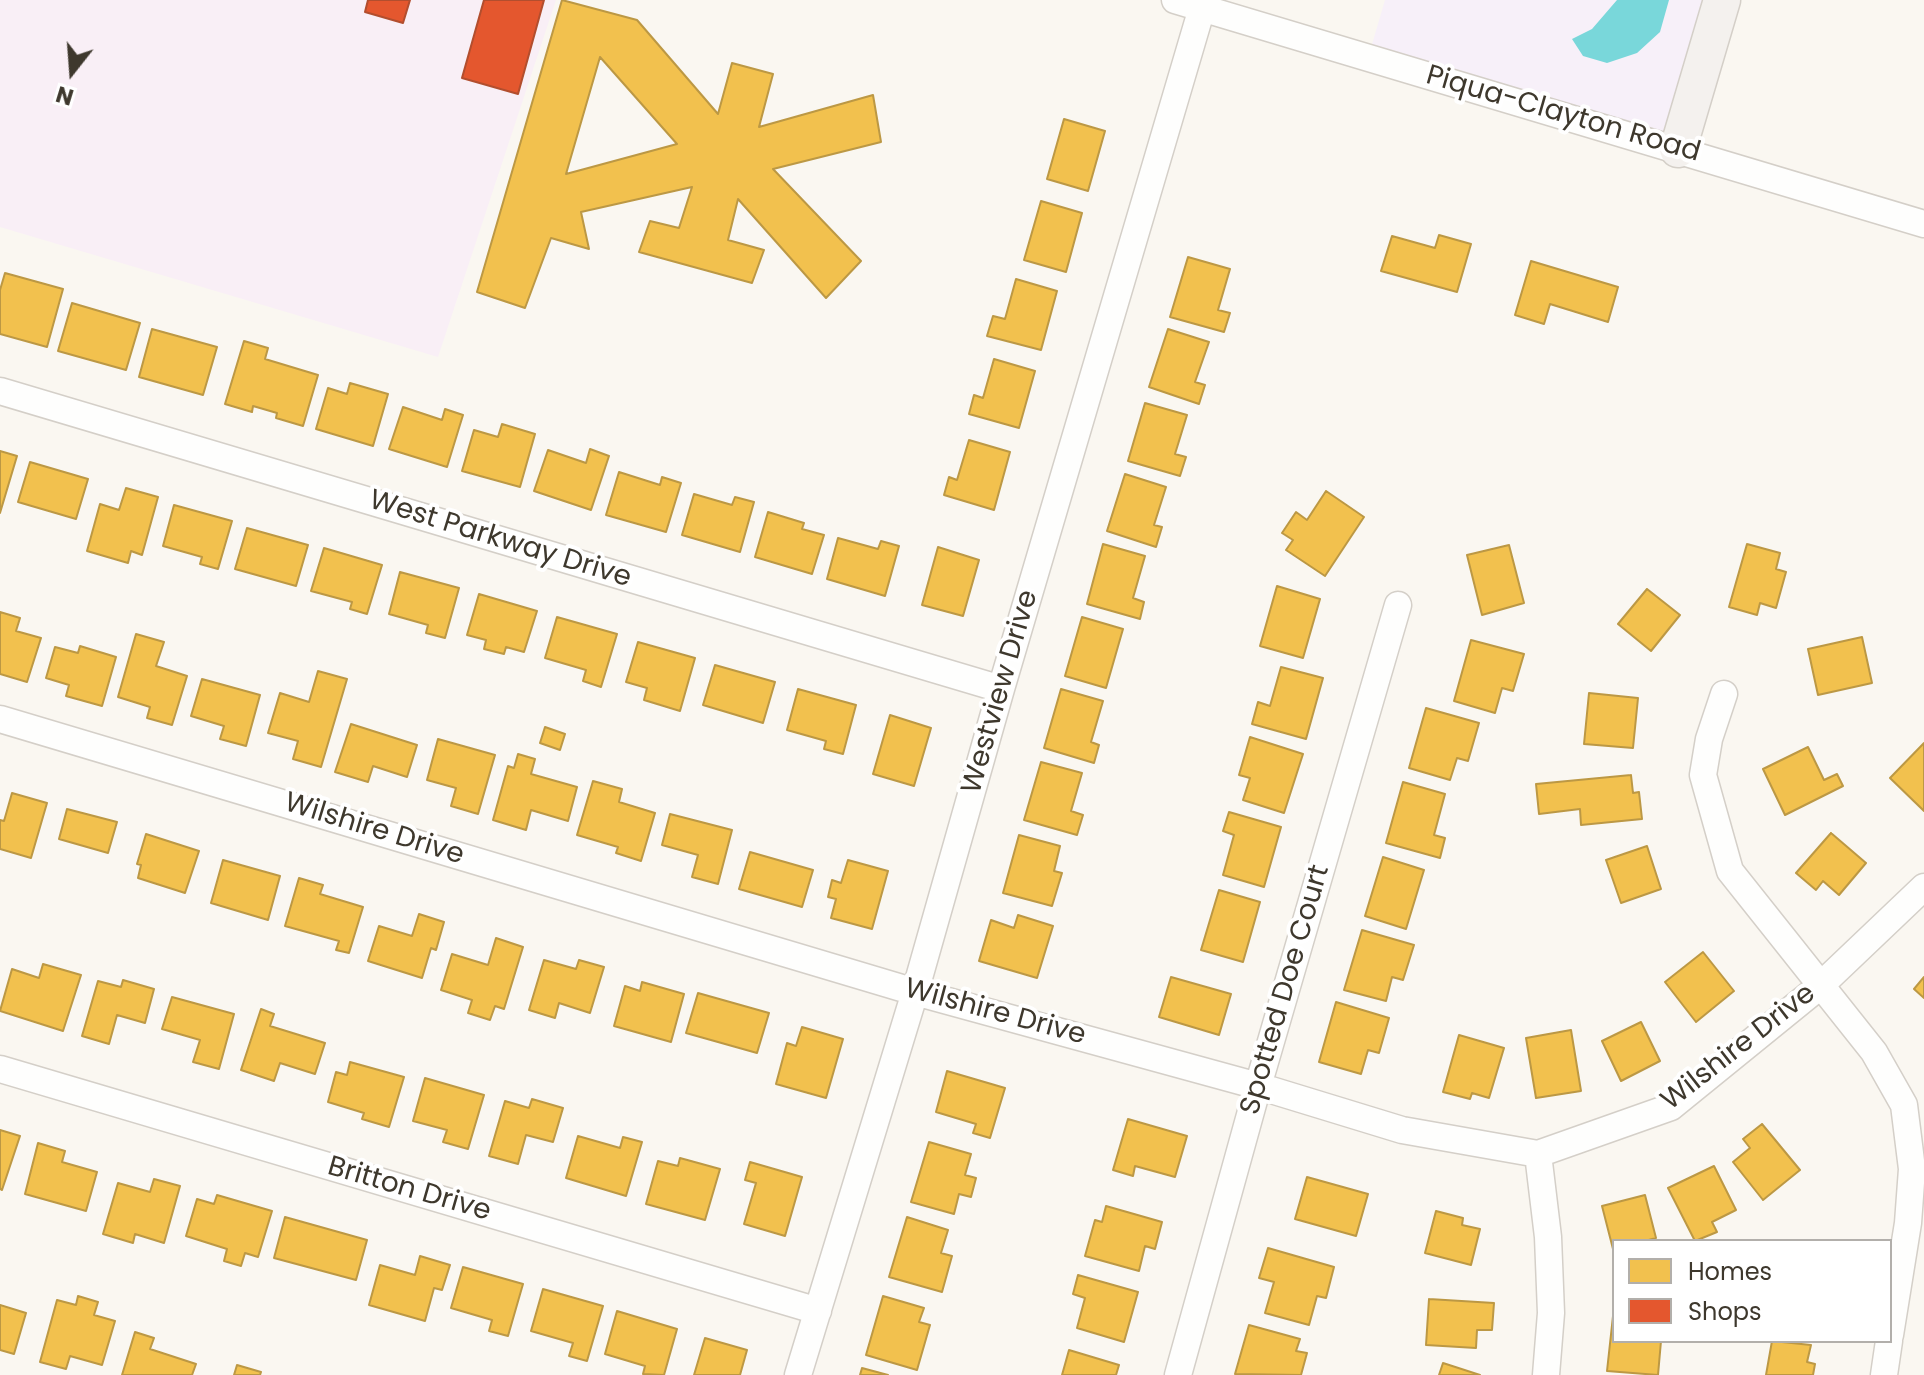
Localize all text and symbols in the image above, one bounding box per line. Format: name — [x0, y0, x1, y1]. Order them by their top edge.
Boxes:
north arrow — [32, 32, 112, 112]
street label: Piqua-Clayton Road — [1422, 60, 1704, 170]
text: N — [52, 78, 77, 113]
street label: West Parkway Drive — [365, 484, 635, 596]
street label: Westview Drive — [956, 586, 1046, 798]
street label: Wilshire Drive — [280, 787, 468, 873]
street label: Spotted Doe Court — [1234, 861, 1338, 1119]
street label: Wilshire Drive — [901, 973, 1089, 1053]
street label: Wilshire Drive — [1655, 978, 1823, 1118]
street label: Britton Drive — [323, 1151, 495, 1229]
legend — [1612, 1239, 1892, 1343]
text: Homes — [1688, 1255, 1772, 1288]
text: Shops — [1688, 1295, 1762, 1328]

